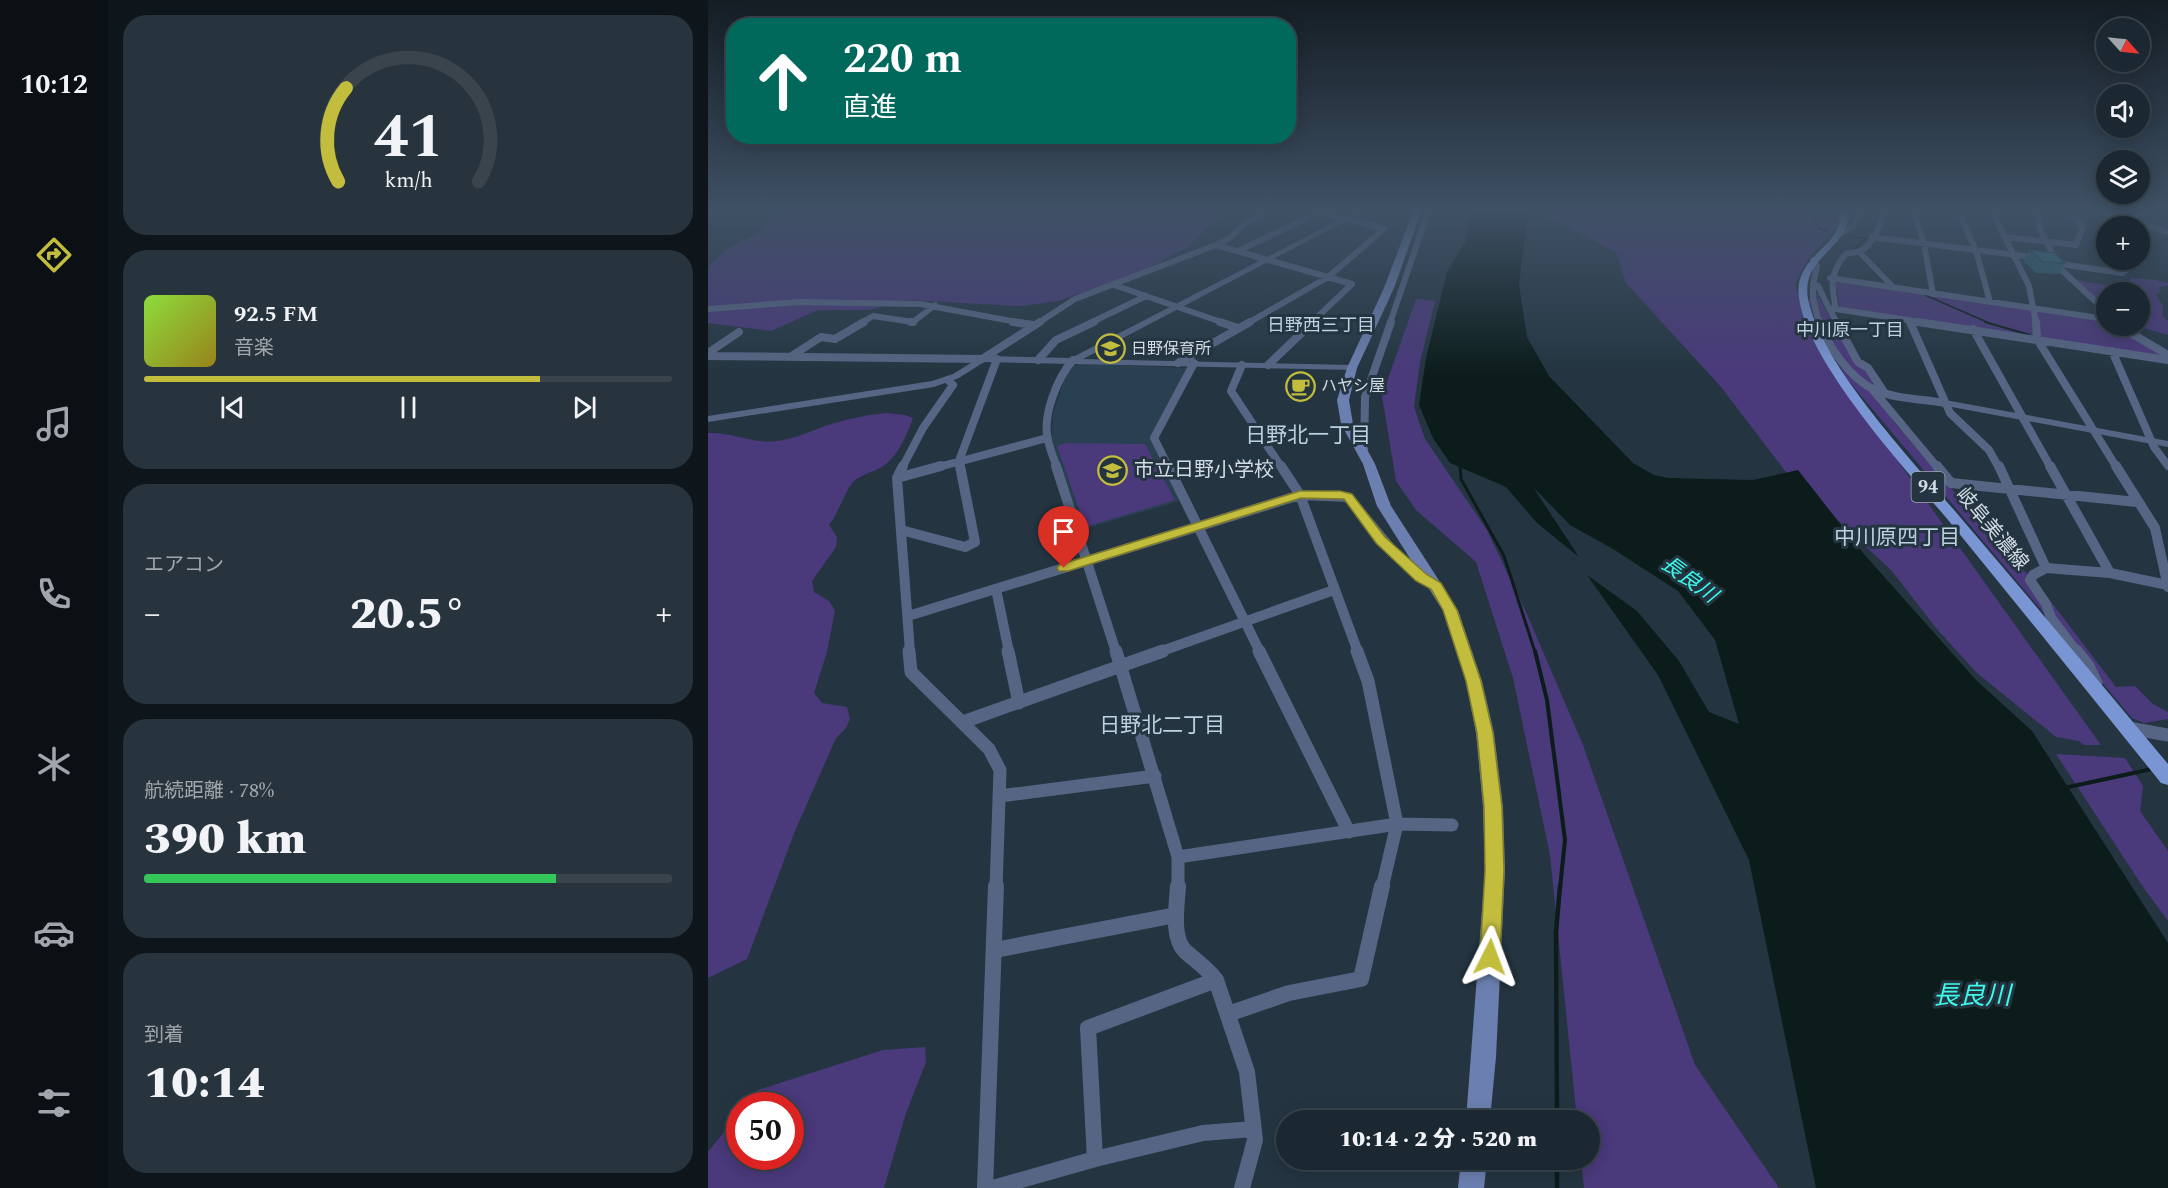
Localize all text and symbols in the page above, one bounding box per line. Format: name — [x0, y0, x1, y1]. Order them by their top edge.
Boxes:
north arrow — [2096, 18, 2150, 72]
map controls — [2096, 18, 2150, 336]
text: 220 m — [843, 28, 962, 91]
icon: ahead — [744, 42, 822, 120]
text: 10:12 — [20, 64, 88, 106]
button: sound — [2096, 84, 2150, 138]
text: 直進 — [843, 87, 897, 129]
text: 41 — [373, 90, 443, 185]
button: layers — [2096, 150, 2150, 204]
text: km/h — [384, 164, 432, 197]
button: + — [2096, 216, 2150, 270]
icon: directions — [33, 234, 75, 276]
button: − — [2096, 282, 2150, 336]
text: 92.5 FM — [234, 298, 318, 331]
district label: 日野西三丁目 — [1267, 312, 1375, 339]
district label: 中川原一丁目 — [1796, 317, 1904, 344]
text: 音楽 — [234, 333, 274, 363]
school or university icon: 日野保育所 — [1094, 333, 1126, 365]
place label: 日野保育所 — [1131, 337, 1211, 361]
cafe icon: ハヤシ屋 — [1284, 370, 1316, 402]
place label: ハヤシ屋 — [1321, 374, 1385, 398]
icon: previous — [216, 391, 249, 424]
icon: pause — [392, 391, 425, 424]
icon: next — [568, 391, 601, 424]
icon: music — [33, 403, 75, 445]
district label: 日野北一丁目 — [1245, 420, 1371, 452]
school or university icon: 市立日野小学校 — [1097, 454, 1129, 486]
place label: 市立日野小学校 — [1134, 455, 1274, 485]
road number: 94 — [1912, 472, 1944, 502]
street label: 岐阜美濃線 — [1948, 481, 2036, 577]
pin — [1038, 506, 1089, 568]
icon: arrive — [1047, 515, 1080, 548]
district label: 中川原四丁目 — [1834, 522, 1960, 554]
water label: 長良川 — [1654, 549, 1726, 613]
text: エアコン — [144, 550, 224, 580]
icon: phone — [33, 573, 75, 615]
text: 20.5° — [350, 580, 466, 649]
text: − — [144, 589, 161, 639]
text: + — [655, 589, 672, 639]
district label: 日野北二丁目 — [1099, 710, 1225, 742]
icon: climate — [33, 743, 75, 785]
text: 航続距離 · 78% — [144, 776, 274, 806]
text: 390 km — [144, 805, 306, 874]
icon: car — [33, 912, 75, 954]
position arrow — [1458, 925, 1522, 989]
water label: 長良川 — [1933, 976, 2014, 1016]
text: 到着 — [144, 1020, 184, 1050]
text: 10:14 — [144, 1049, 265, 1118]
icon: filters — [33, 1082, 75, 1124]
speed limit sign: 50 — [726, 1092, 804, 1170]
text: 10:14 · 2 分 · 520 m — [1339, 1123, 1537, 1156]

